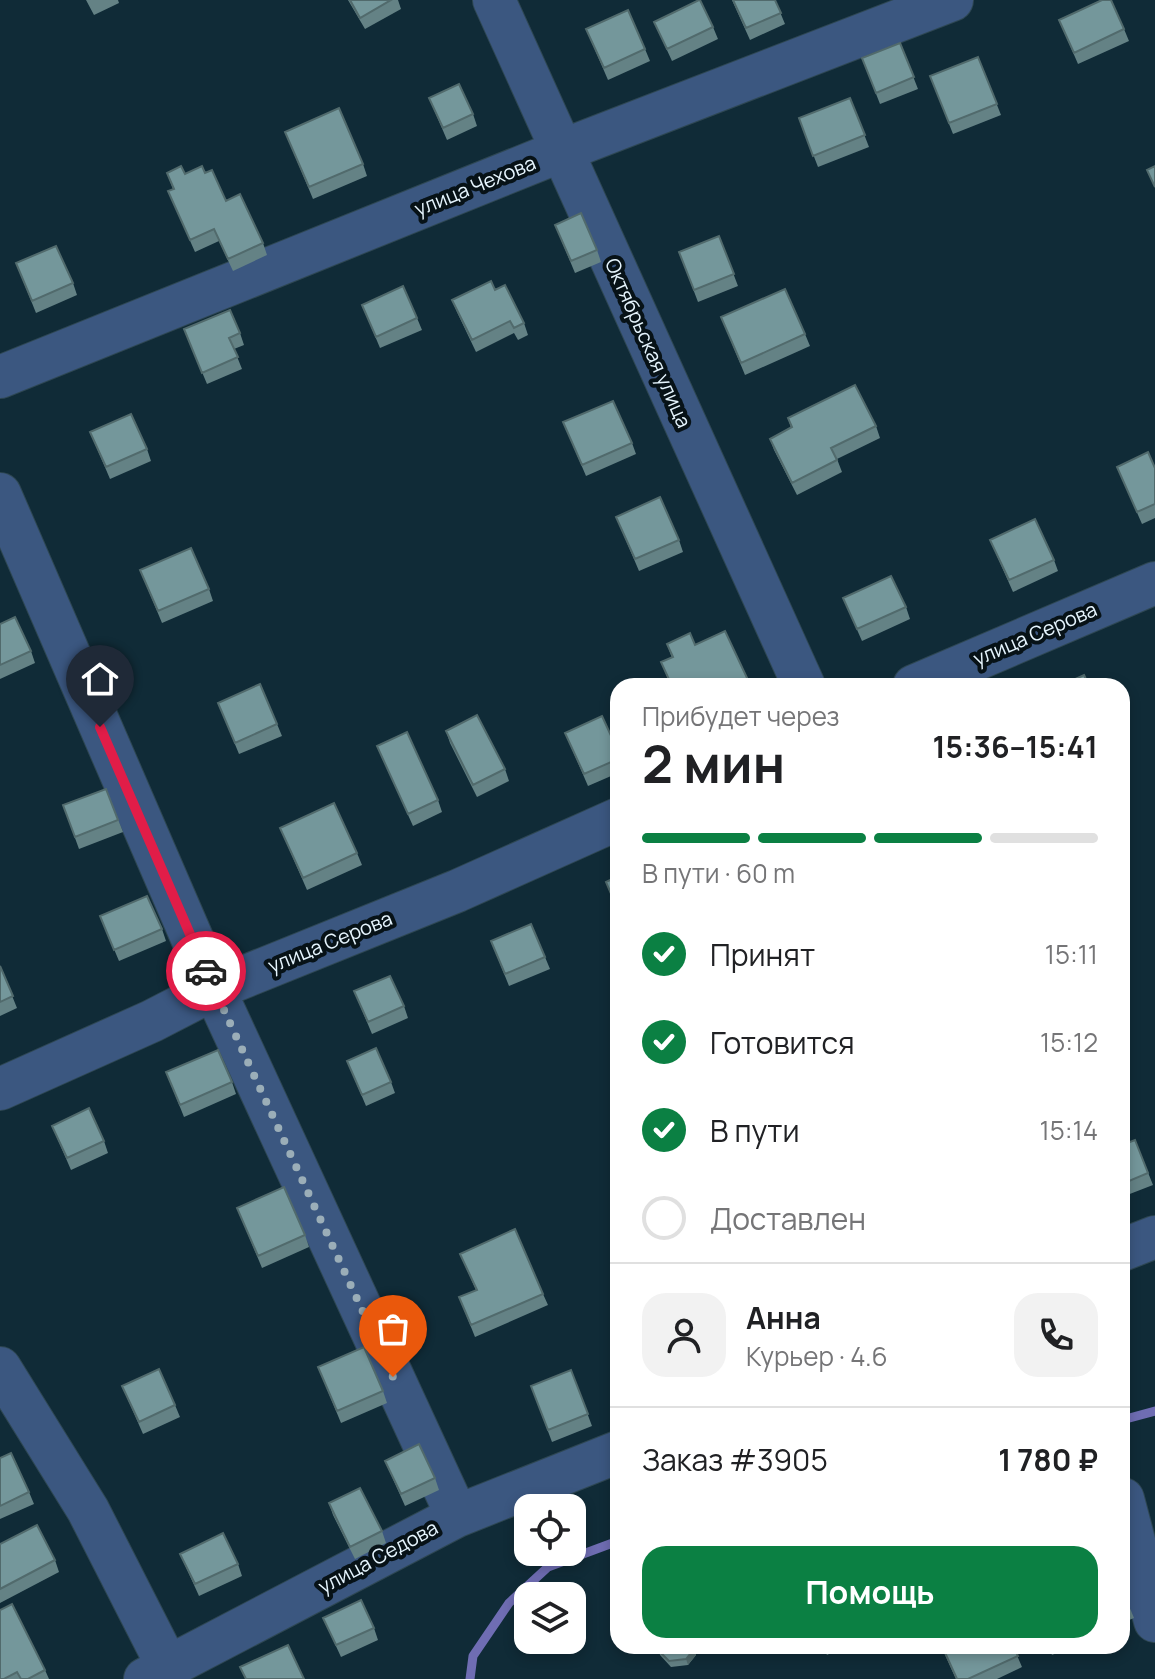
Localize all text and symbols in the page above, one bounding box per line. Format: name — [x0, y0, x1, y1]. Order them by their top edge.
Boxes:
street label: улица Чехова — [410, 149, 539, 222]
street label: Октябрьская улица — [599, 254, 698, 432]
street label: улица Серова — [969, 595, 1101, 672]
pin — [66, 645, 134, 727]
icon: home — [78, 657, 122, 701]
text: Прибудет через — [642, 698, 840, 734]
text: 15:36–15:41 — [932, 726, 1098, 767]
text: 2 мин — [642, 728, 785, 799]
text: В пути · 60 m — [642, 855, 795, 891]
street label: улица Серова — [264, 904, 396, 979]
courier — [166, 931, 246, 1011]
icon: check — [642, 932, 686, 976]
text: Принят — [710, 934, 815, 975]
text: 15:11 — [1045, 936, 1098, 972]
icon: car — [184, 949, 228, 993]
icon: check — [642, 1020, 686, 1064]
text: Готовится — [710, 1022, 855, 1063]
text: 15:12 — [1040, 1024, 1098, 1060]
icon: check — [642, 1108, 686, 1152]
text: В пути — [710, 1110, 800, 1151]
text: 15:14 — [1040, 1112, 1098, 1148]
text: Доставлен — [710, 1198, 866, 1239]
button: person — [642, 1293, 726, 1377]
button: phone — [1014, 1293, 1098, 1377]
pin — [359, 1295, 427, 1377]
text: Анна — [746, 1297, 821, 1338]
icon: bag — [371, 1307, 415, 1351]
text: Курьер · 4.6 — [746, 1338, 888, 1374]
text: Заказ #3905 — [642, 1439, 828, 1480]
text: 1 780 ₽ — [998, 1439, 1098, 1480]
map controls — [514, 1494, 586, 1654]
button: locate — [514, 1494, 586, 1566]
street label: улица Седова — [313, 1514, 442, 1599]
button: Помощь — [642, 1546, 1098, 1638]
button: layers — [514, 1582, 586, 1654]

